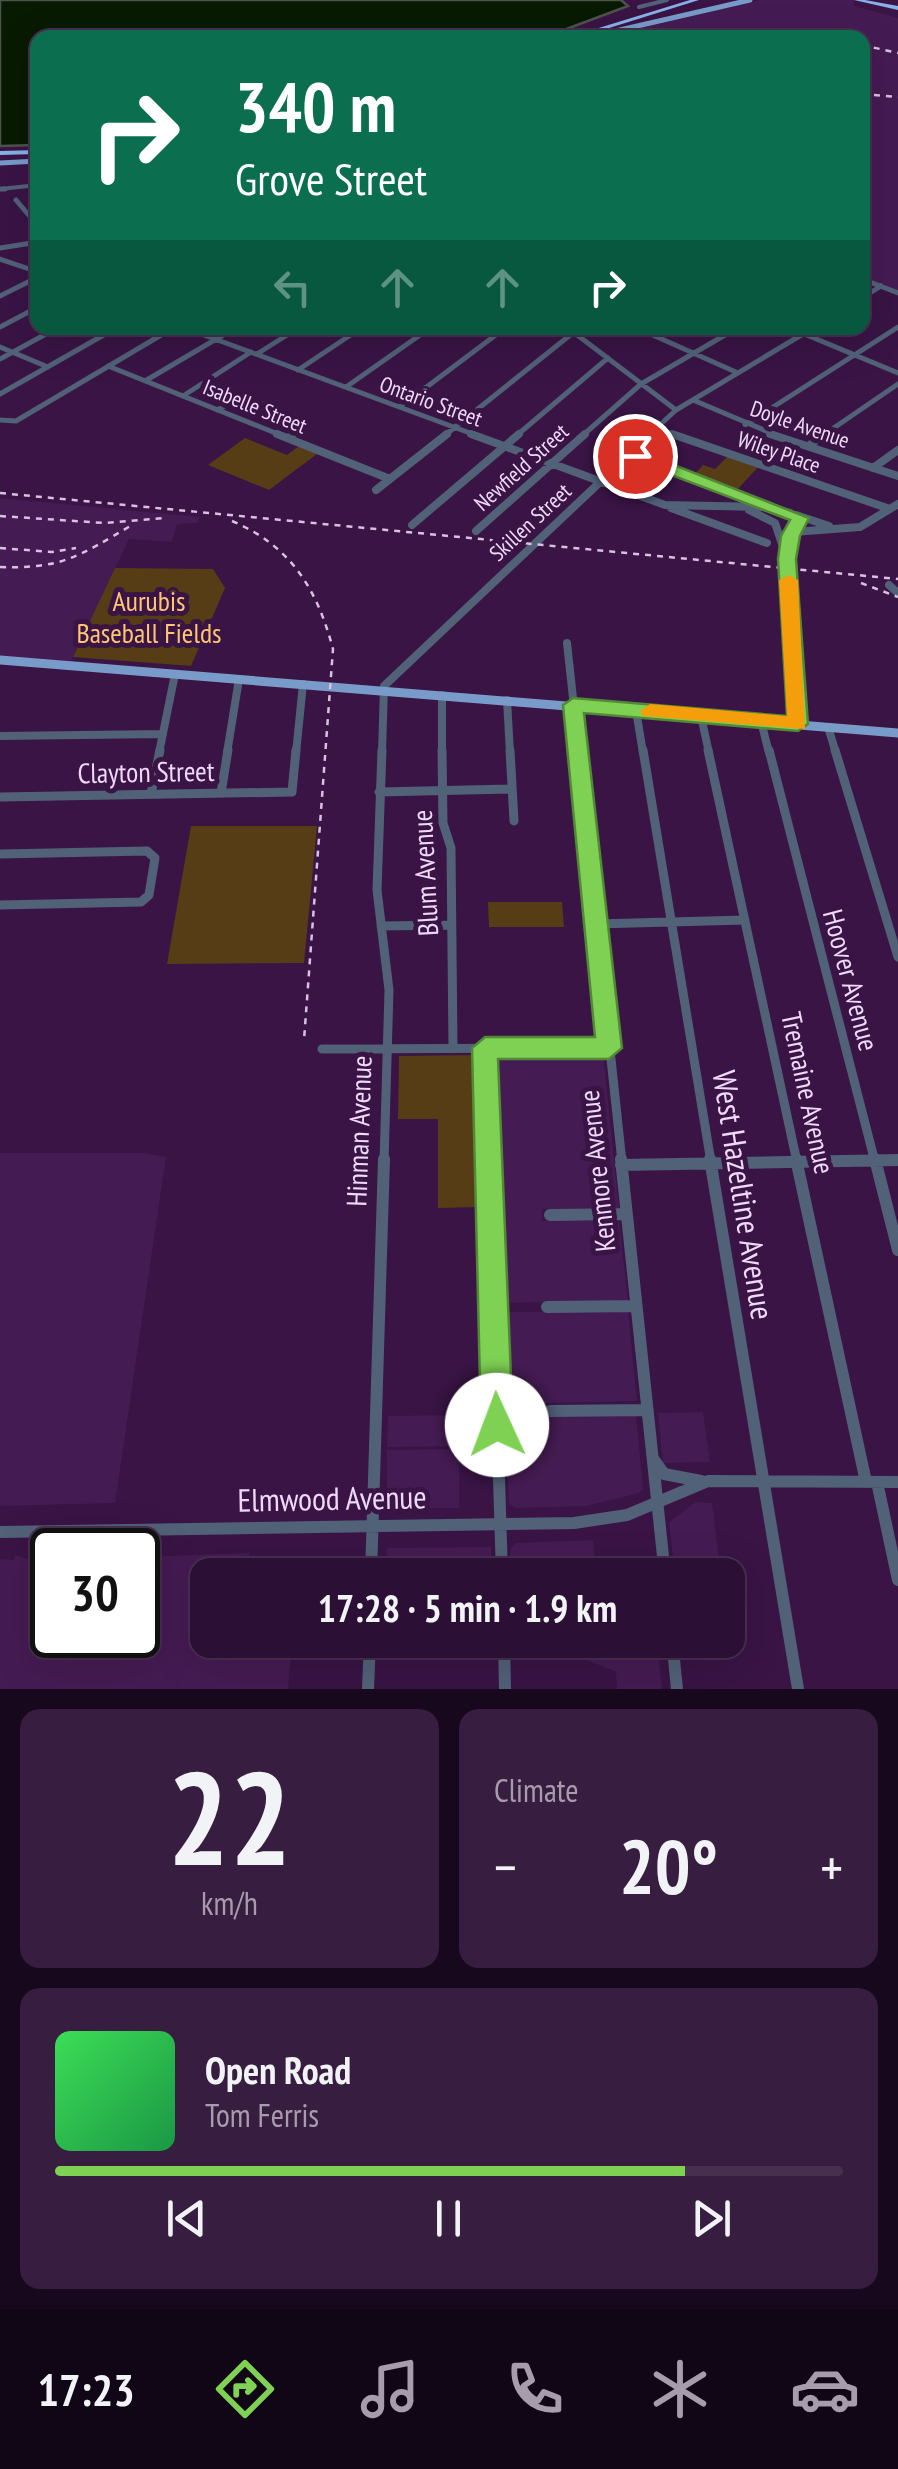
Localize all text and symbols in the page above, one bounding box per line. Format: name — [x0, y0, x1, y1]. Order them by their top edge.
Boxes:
text: 340 m — [235, 61, 396, 151]
icon: right — [70, 70, 200, 200]
text: Grove Street — [235, 149, 427, 207]
icon: left — [265, 260, 320, 315]
icon: ahead — [370, 260, 425, 315]
icon: ahead — [475, 260, 530, 315]
icon: right — [580, 260, 635, 315]
street label: Ontario Street — [376, 370, 486, 432]
street label: Isabelle Street — [199, 373, 311, 439]
street label: Doyle Avenue — [747, 394, 853, 454]
pin — [593, 414, 678, 499]
street label: Newfield Street — [468, 417, 574, 517]
street label: Wiley Place — [734, 425, 824, 479]
icon: arrive — [608, 429, 663, 484]
street label: Skillen Street — [483, 477, 577, 567]
park label: Aurubis Baseball Fields — [76, 582, 222, 651]
street label: Clayton Street — [77, 752, 215, 791]
street label: Blum Avenue — [403, 809, 446, 937]
street label: Hoover Avenue — [815, 905, 888, 1055]
street label: Tremaine Avenue — [773, 1008, 844, 1177]
street label: Hinman Avenue — [337, 1055, 380, 1207]
street label: West Hazeltine Avenue — [704, 1067, 784, 1322]
street label: Kenmore Avenue — [570, 1089, 623, 1254]
position arrow — [445, 1373, 549, 1477]
street label: Elmwood Avenue — [237, 1475, 427, 1521]
speed limit sign: 30 — [30, 1528, 160, 1658]
text: 17:28 · 5 min · 1.9 km — [318, 1583, 617, 1632]
text: 22 — [167, 1733, 292, 1901]
text: Climate — [494, 1769, 578, 1811]
text: 20° — [619, 1818, 718, 1915]
text: − — [494, 1831, 517, 1902]
text: + — [820, 1831, 843, 1902]
text: km/h — [201, 1882, 258, 1924]
text: Open Road — [205, 2045, 351, 2094]
text: Tom Ferris — [205, 2094, 319, 2136]
icon: previous — [159, 2191, 214, 2246]
icon: pause — [421, 2191, 476, 2246]
icon: next — [684, 2191, 739, 2246]
icon: directions — [210, 2354, 280, 2424]
icon: music — [355, 2354, 425, 2424]
icon: phone — [500, 2354, 570, 2424]
icon: climate — [645, 2354, 715, 2424]
icon: car — [790, 2354, 860, 2424]
text: 17:23 — [38, 2360, 135, 2418]

